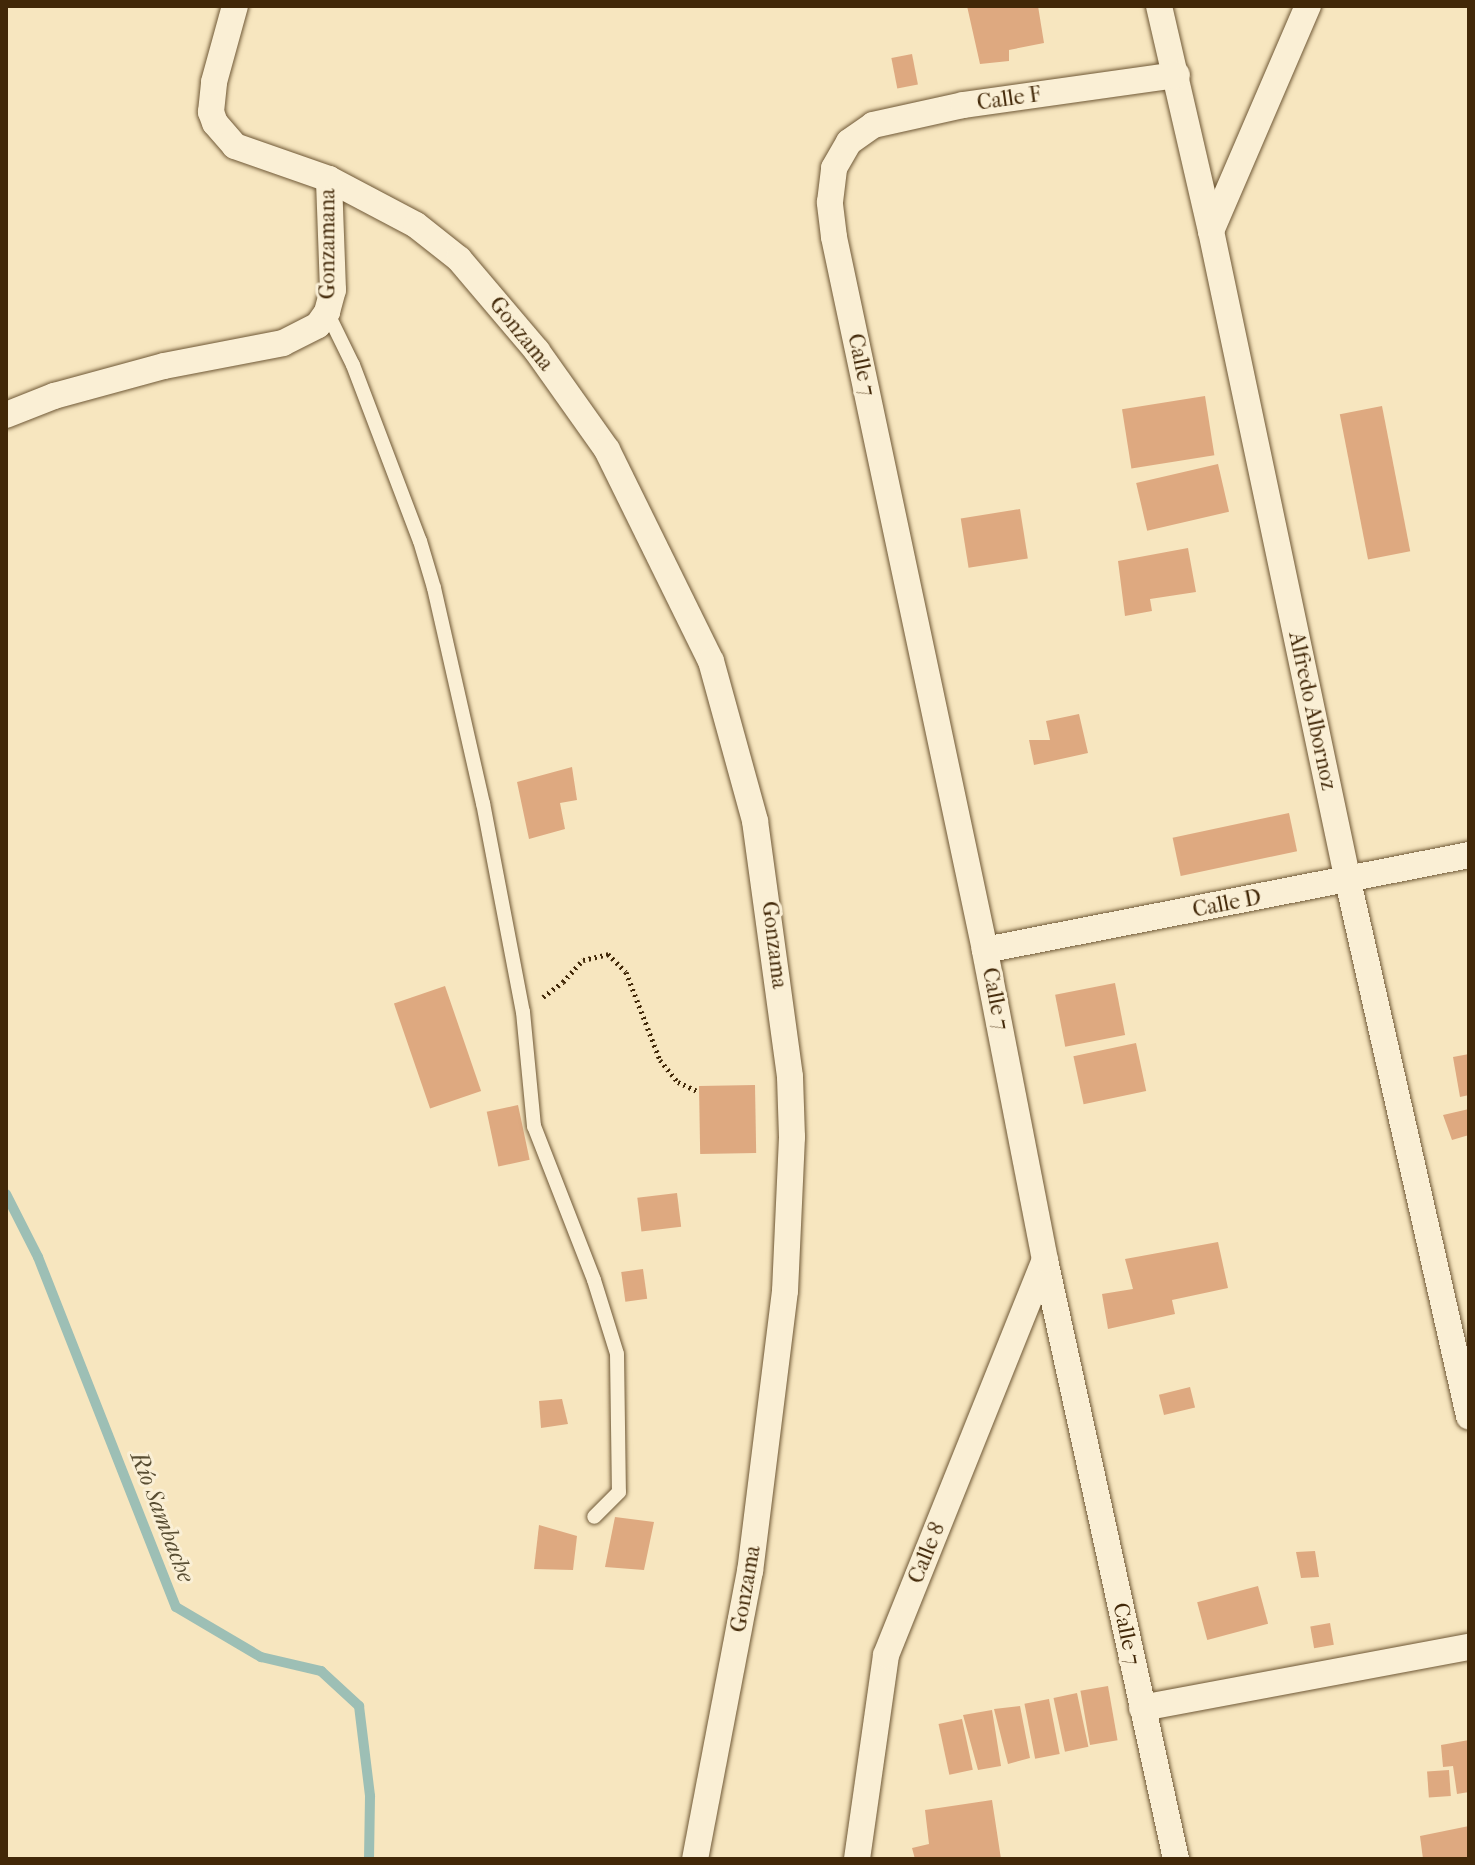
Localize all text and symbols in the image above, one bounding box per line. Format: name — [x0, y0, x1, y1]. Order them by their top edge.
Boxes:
street label: Calle F — [975, 81, 1043, 117]
street label: Gonzamana — [315, 189, 341, 299]
street label: Gonzama — [483, 292, 559, 376]
street label: Calle 7 — [842, 331, 880, 399]
street label: Alfredo Albornoz — [1282, 629, 1342, 793]
street label: Calle D — [1190, 884, 1264, 924]
street label: Gonzama — [756, 900, 792, 990]
street label: Calle 7 — [976, 965, 1014, 1033]
water label: Río Sambache — [124, 1448, 200, 1586]
street label: Calle 8 — [903, 1519, 951, 1587]
street label: Gonzama — [725, 1544, 767, 1634]
street label: Calle 7 — [1107, 1600, 1145, 1668]

